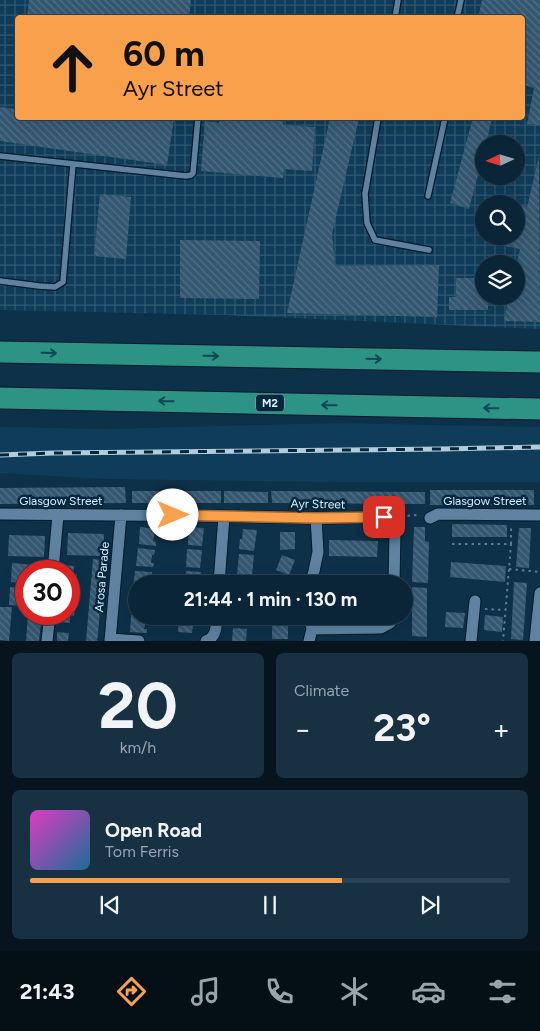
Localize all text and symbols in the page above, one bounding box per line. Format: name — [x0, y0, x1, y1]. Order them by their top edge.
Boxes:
text: 60 m — [123, 33, 205, 75]
icon: ahead — [40, 35, 105, 100]
text: Ayr Street — [123, 75, 224, 102]
north arrow — [475, 135, 525, 185]
map controls — [475, 135, 525, 305]
button: search — [475, 195, 525, 245]
button: layers — [475, 255, 525, 305]
one-way arrow — [40, 348, 56, 357]
one-way arrow — [203, 351, 219, 360]
one-way arrow — [365, 354, 381, 363]
road number: M2 — [256, 394, 284, 412]
one-way arrow — [159, 397, 175, 406]
one-way arrow — [321, 400, 337, 409]
one-way arrow — [484, 403, 500, 412]
position arrow — [146, 488, 198, 540]
street label: Glasgow Street — [19, 494, 103, 508]
street label: Glasgow Street — [443, 494, 527, 508]
pin — [363, 496, 405, 538]
street label: Ayr Street — [290, 497, 346, 511]
icon: arrive — [370, 503, 398, 531]
street label: Arosa Parade — [92, 541, 112, 613]
speed limit sign: 30 — [15, 560, 80, 625]
text: 21:44 · 1 min · 130 m — [184, 588, 357, 611]
text: 20 — [98, 666, 178, 744]
text: Climate — [294, 681, 349, 700]
text: 23° — [373, 705, 431, 751]
text: − — [294, 712, 311, 746]
text: + — [493, 712, 510, 746]
text: km/h — [120, 738, 156, 757]
text: Open Road — [105, 819, 202, 842]
text: Tom Ferris — [105, 842, 179, 861]
icon: previous — [96, 891, 124, 919]
icon: pause — [256, 891, 284, 919]
icon: next — [416, 891, 444, 919]
icon: directions — [114, 974, 149, 1009]
icon: music — [188, 974, 223, 1009]
icon: phone — [262, 974, 297, 1009]
icon: climate — [337, 974, 372, 1009]
icon: car — [411, 974, 446, 1009]
icon: filters — [485, 974, 520, 1009]
text: 21:43 — [20, 978, 74, 1005]

